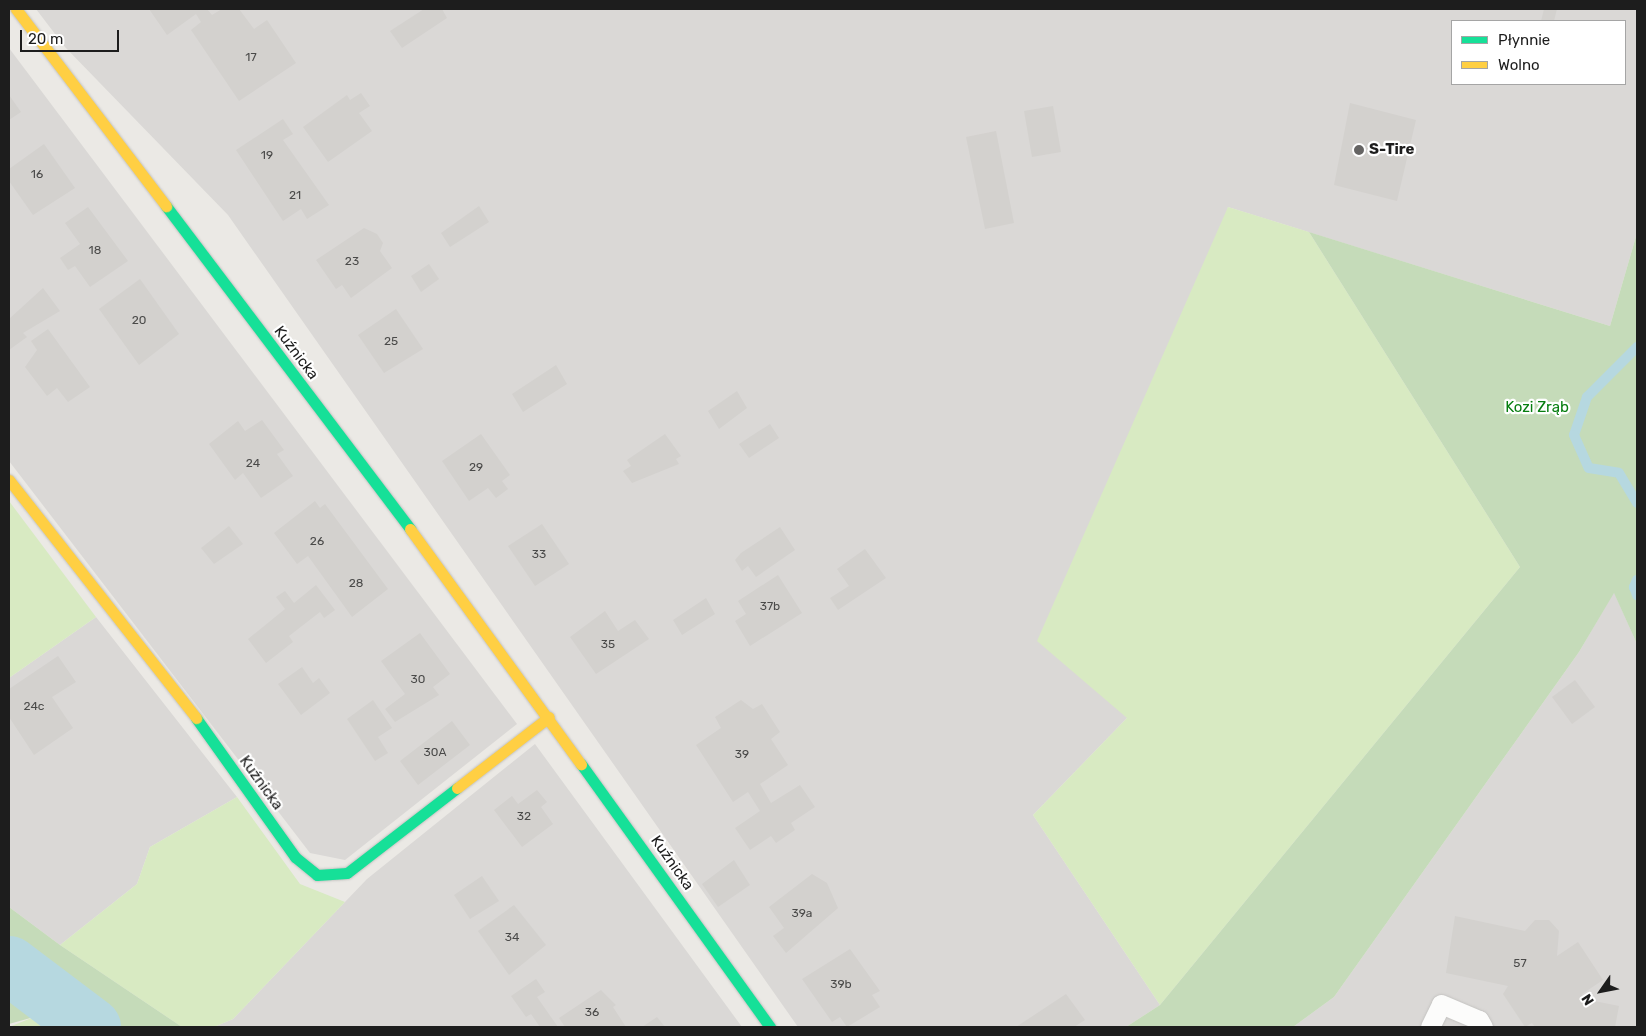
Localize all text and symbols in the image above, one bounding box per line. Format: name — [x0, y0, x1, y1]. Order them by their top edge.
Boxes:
scale bar — [22, 20, 121, 52]
legend — [1451, 20, 1626, 85]
text: 20 m — [28, 30, 63, 48]
text: Płynnie — [1498, 31, 1550, 49]
house number: 17 — [245, 51, 257, 65]
text: Wolno — [1498, 56, 1540, 74]
place label: S-Tire — [1369, 141, 1414, 159]
marker: S-Tire — [1353, 144, 1365, 156]
house number: 19 — [261, 149, 273, 163]
house number: 16 — [31, 168, 43, 182]
house number: 21 — [289, 189, 301, 203]
house number: 18 — [89, 244, 101, 258]
house number: 23 — [345, 255, 359, 269]
house number: 20 — [132, 314, 146, 328]
street label: Kuźnicka — [270, 323, 322, 383]
house number: 25 — [384, 335, 398, 349]
park label: Kozi Zrąb — [1505, 399, 1569, 417]
house number: 24 — [246, 457, 260, 471]
house number: 29 — [469, 461, 483, 475]
house number: 26 — [310, 535, 324, 549]
house number: 33 — [532, 548, 546, 562]
house number: 28 — [349, 577, 363, 591]
house number: 37b — [760, 600, 780, 614]
house number: 35 — [601, 638, 615, 652]
house number: 30 — [411, 673, 425, 687]
house number: 24c — [23, 700, 45, 714]
house number: 30A — [424, 746, 446, 760]
house number: 39 — [735, 748, 749, 762]
street label: Kuźnicka — [235, 753, 287, 813]
house number: 32 — [517, 810, 531, 824]
street label: Kuźnicka — [647, 832, 697, 894]
house number: 39a — [792, 907, 812, 921]
house number: 34 — [505, 931, 519, 945]
house number: 57 — [1513, 957, 1527, 971]
north arrow — [1576, 966, 1626, 1016]
house number: 39b — [830, 978, 852, 992]
text: N — [1578, 991, 1598, 1008]
house number: 36 — [585, 1006, 599, 1020]

